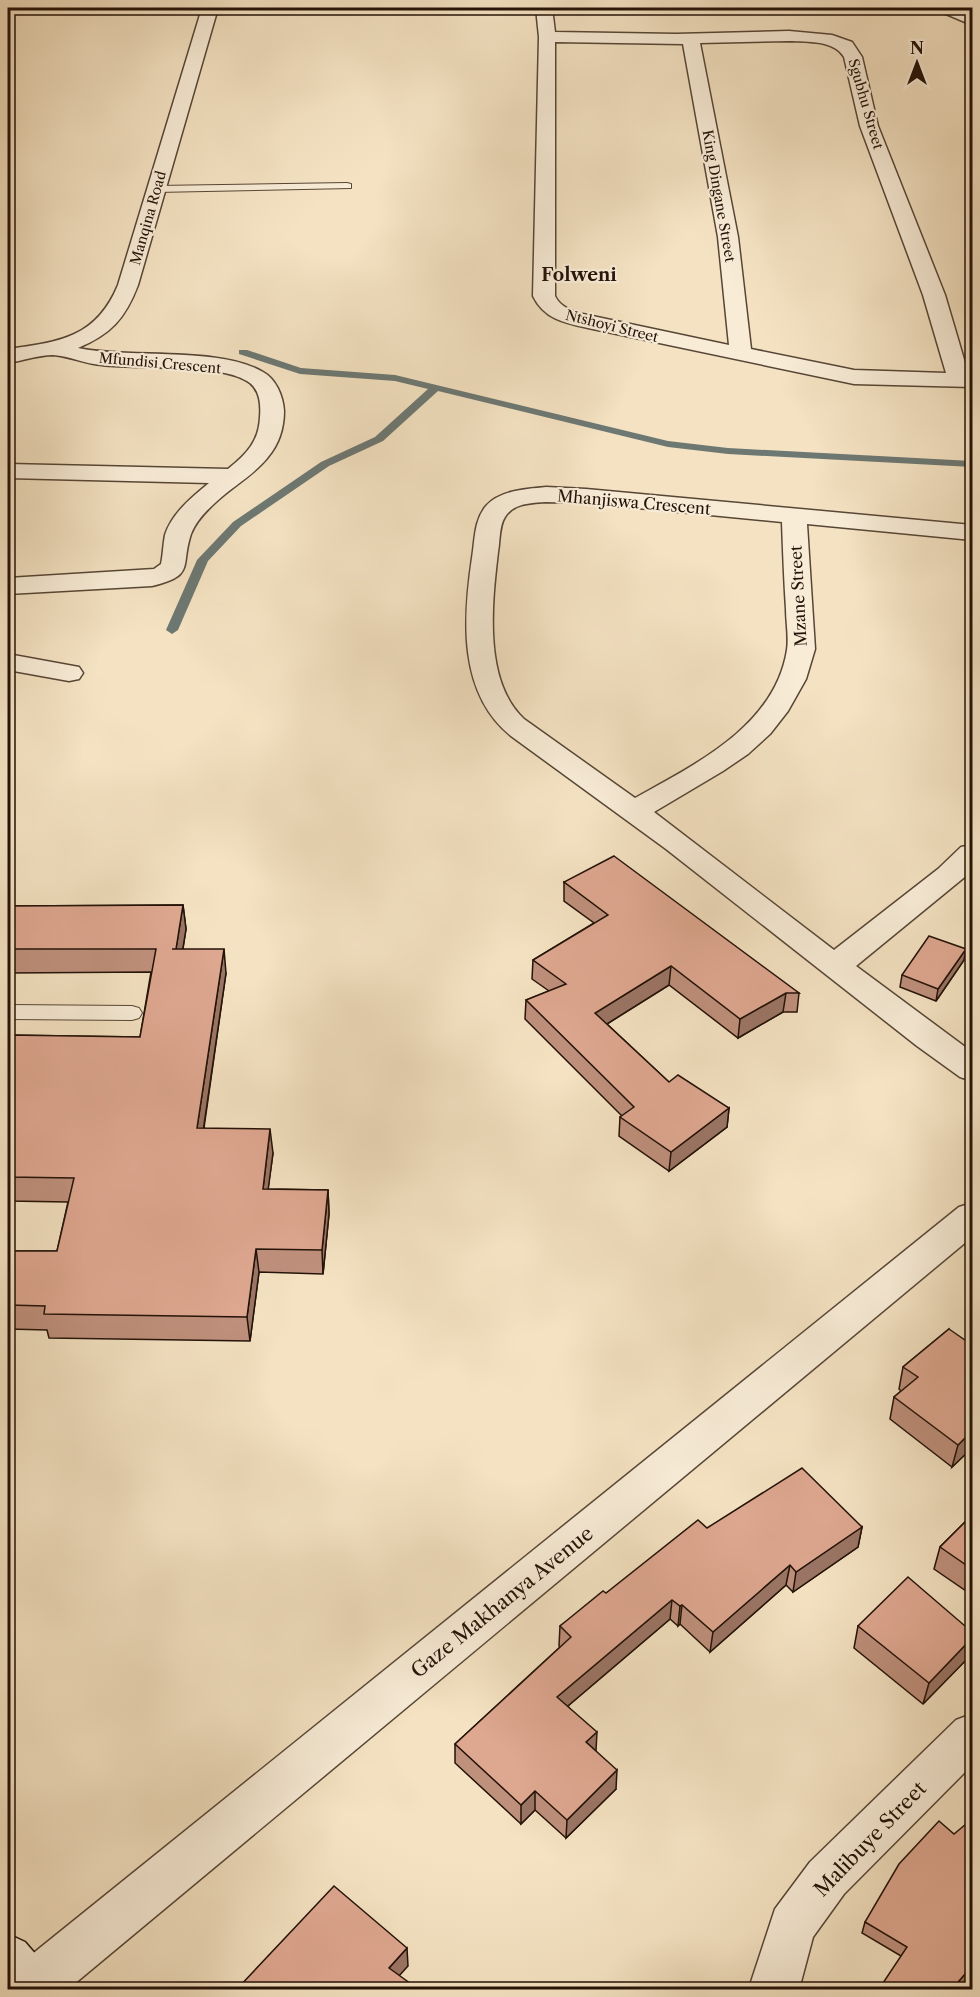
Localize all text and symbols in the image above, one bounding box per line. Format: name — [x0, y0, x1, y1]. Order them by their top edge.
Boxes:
north arrow — [887, 33, 947, 93]
text: N — [910, 38, 924, 58]
street label: Sgubhu Street — [844, 57, 888, 151]
street label: King Dingane Street — [698, 128, 740, 264]
street label: Manqina Road — [126, 168, 170, 267]
district label: Folweni — [541, 264, 617, 286]
street label: Ntshoyi Street — [564, 306, 660, 346]
street label: Mfundisi Crescent — [98, 349, 222, 377]
street label: Mhanjiswa Crescent — [556, 485, 712, 519]
street label: Mzane Street — [785, 544, 811, 647]
street label: Gaze Makhanya Avenue — [406, 1521, 598, 1683]
street label: Malibuye Street — [809, 1776, 931, 1902]

